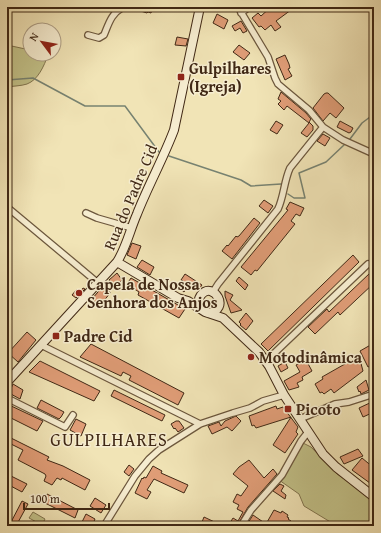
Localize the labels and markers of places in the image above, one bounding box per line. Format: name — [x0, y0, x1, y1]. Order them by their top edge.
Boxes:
place label: Gulpilhares (Igreja) — [189, 56, 272, 98]
marker: Gulpilhares (Igreja) — [176, 72, 186, 82]
place label: Capela de Nossa Senhora dos Anjos — [87, 272, 218, 314]
marker: Capela de Nossa Senhora dos Anjos — [74, 288, 84, 298]
place label: Padre Cid — [64, 324, 133, 348]
marker: Padre Cid — [51, 331, 61, 341]
place label: Motodinâmica — [259, 345, 363, 369]
marker: Motodinâmica — [246, 352, 256, 362]
place label: Picoto — [296, 397, 341, 421]
marker: Picoto — [283, 404, 293, 414]

